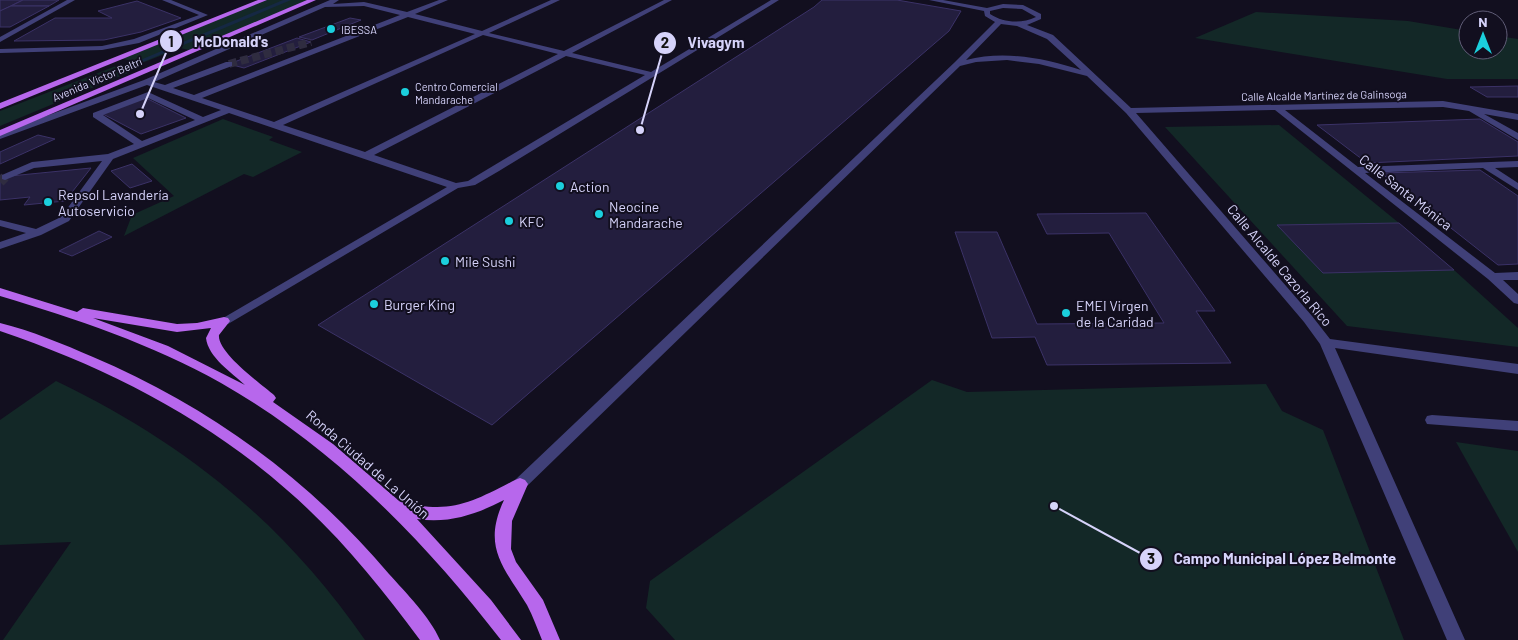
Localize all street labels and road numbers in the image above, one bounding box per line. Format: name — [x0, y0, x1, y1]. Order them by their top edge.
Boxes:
street label: Avenida Víctor Beltrí — [50, 54, 144, 104]
street label: Calle Alcalde Martínez de Galinsoga — [1241, 87, 1407, 103]
street label: Calle Santa Mónica — [1356, 150, 1456, 234]
street label: Calle Alcalde Cazorla Rico — [1224, 200, 1336, 330]
street label: Ronda Ciudad de La Unión — [303, 406, 433, 522]

